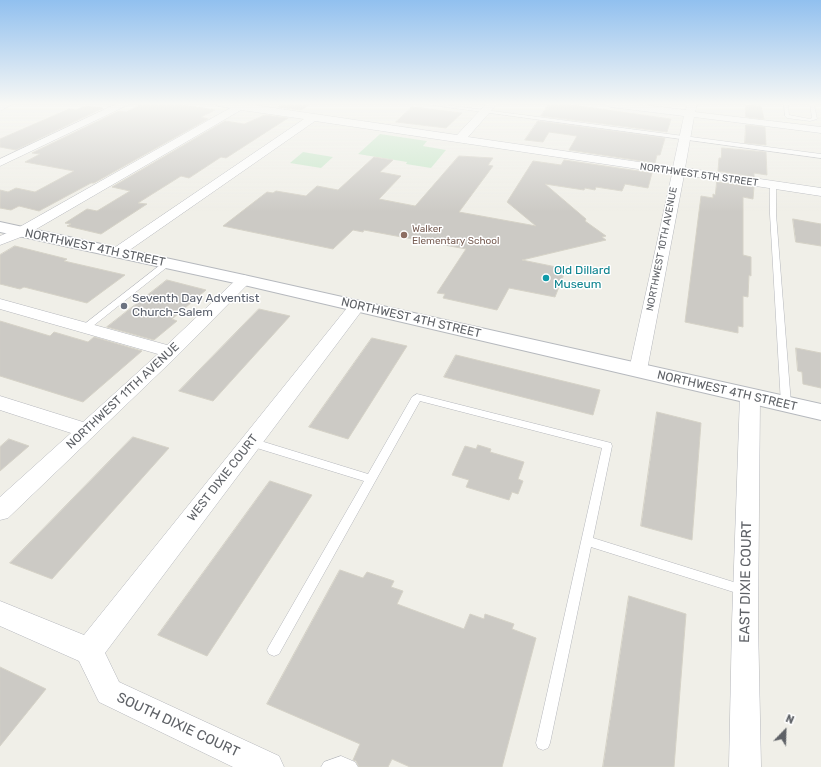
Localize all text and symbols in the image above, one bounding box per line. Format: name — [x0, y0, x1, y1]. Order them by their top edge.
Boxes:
street label: NORTHWEST 5TH STREET — [639, 161, 759, 189]
street label: NORTHWEST 10TH AVENUE — [644, 186, 680, 312]
place label: Walker Elementary School — [412, 223, 500, 246]
street label: NORTHWEST 4TH STREET — [23, 226, 167, 270]
marker: Walker Elementary School — [399, 230, 409, 240]
place label: Old Dillard Museum — [554, 264, 610, 292]
marker: Old Dillard Museum — [541, 273, 551, 283]
place label: Seventh Day Adventist Church-Salem — [132, 292, 259, 320]
street label: NORTHWEST 4TH STREET — [340, 295, 482, 341]
marker: Seventh Day Adventist Church-Salem — [119, 301, 129, 311]
street label: NORTHWEST 11TH AVENUE — [64, 340, 182, 452]
street label: NORTHWEST 4TH STREET — [656, 368, 798, 414]
street label: WEST DIXIE COURT — [185, 432, 261, 524]
street label: EAST DIXIE COURT — [737, 521, 755, 643]
street label: SOUTH DIXIE COURT — [114, 689, 242, 761]
north arrow — [765, 711, 805, 751]
text: N — [784, 712, 796, 727]

